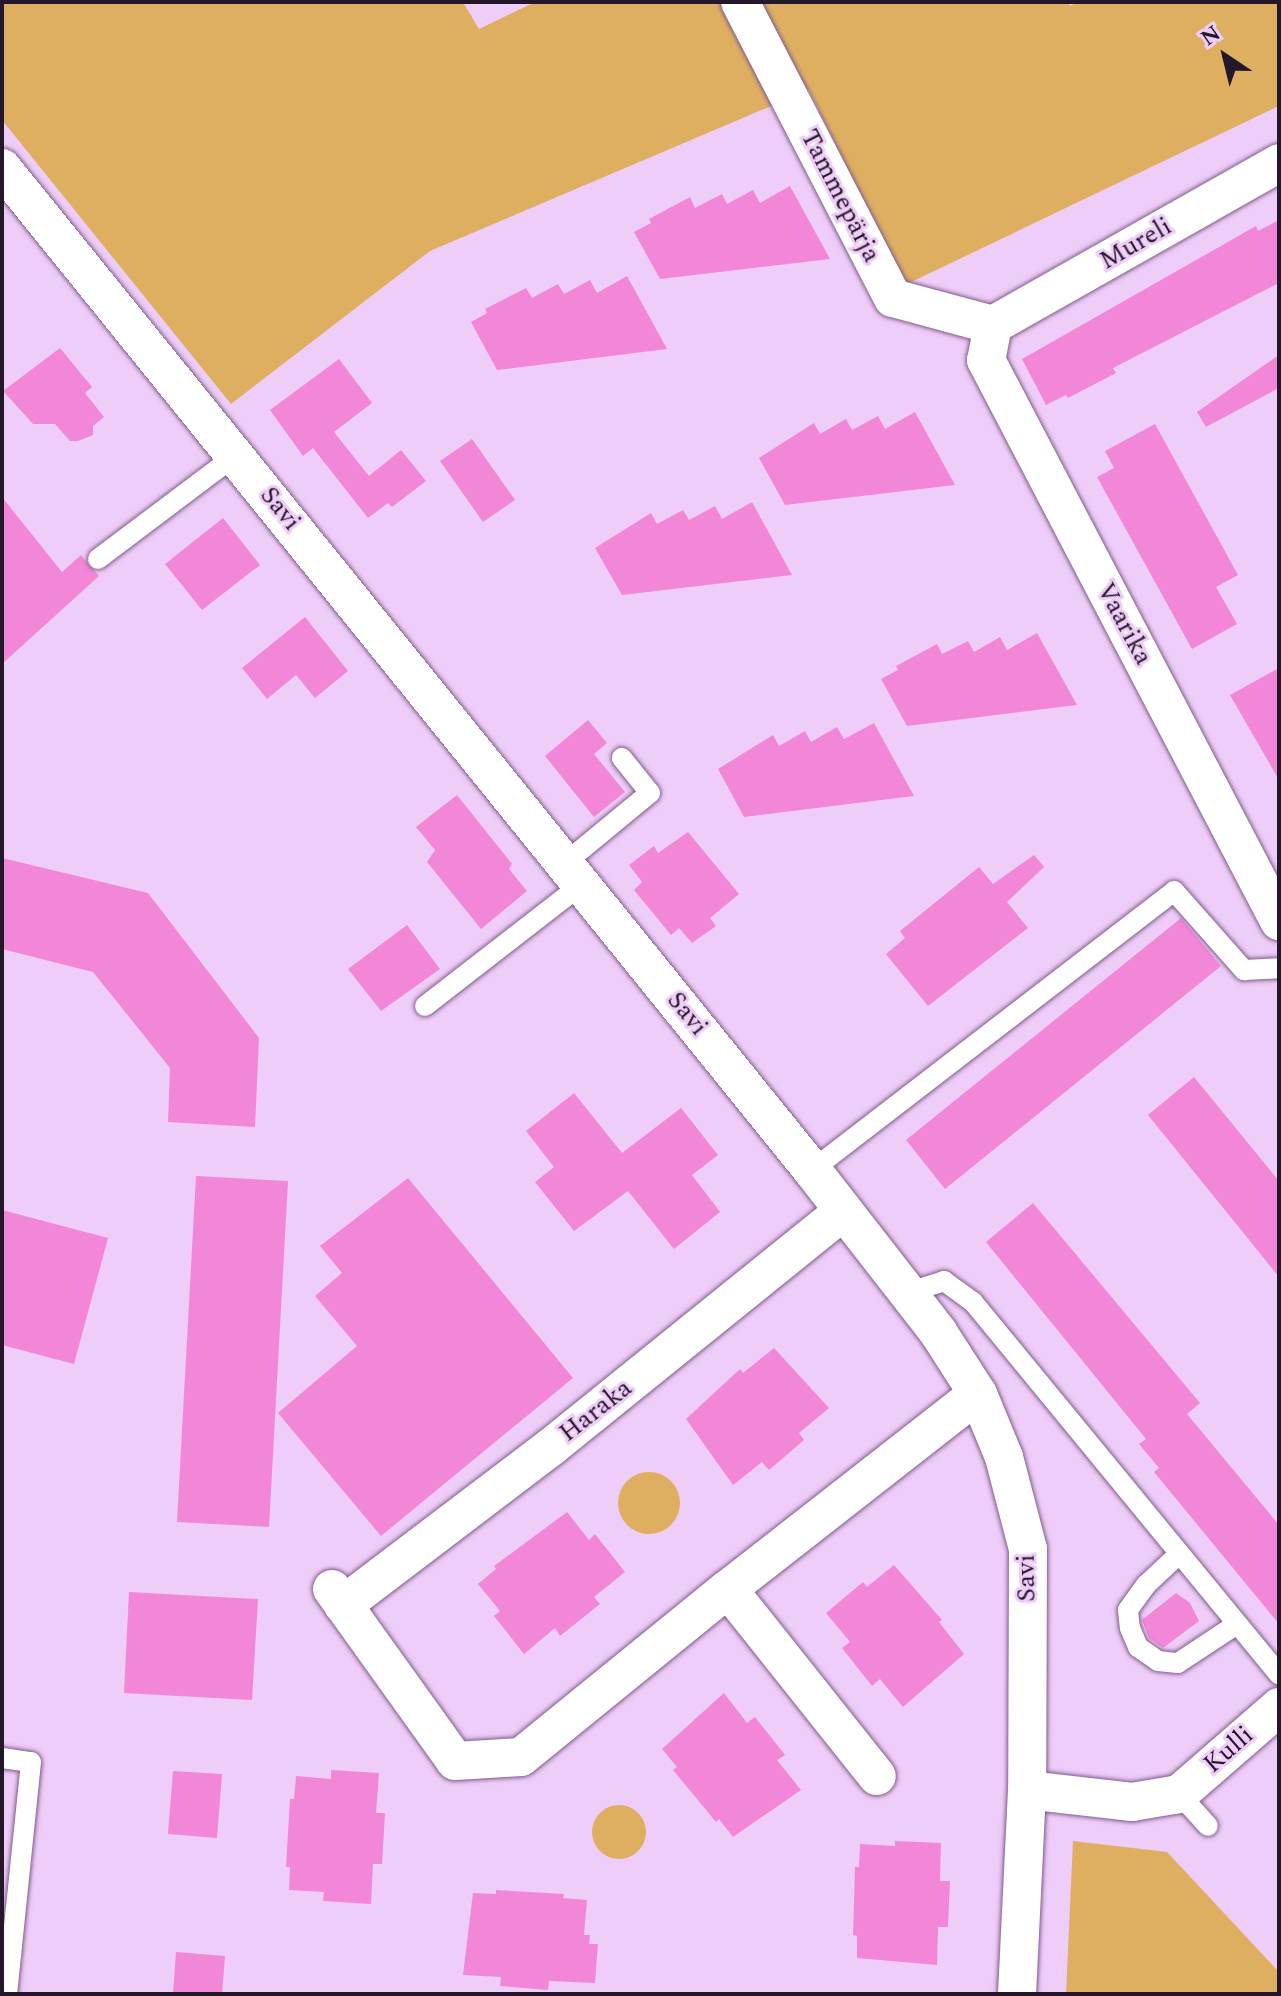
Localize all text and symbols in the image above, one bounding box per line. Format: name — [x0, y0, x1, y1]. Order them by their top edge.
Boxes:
north arrow — [1185, 16, 1265, 96]
text: N — [1194, 17, 1228, 55]
street label: Tammepärja — [793, 124, 887, 268]
street label: Mureli — [1094, 211, 1178, 277]
street label: Savi — [253, 481, 307, 537]
street label: Vaarika — [1089, 578, 1159, 670]
street label: Savi — [660, 986, 714, 1042]
street label: Haraka — [553, 1373, 639, 1449]
street label: Savi — [1011, 1554, 1043, 1602]
street label: Kulli — [1198, 1720, 1260, 1780]

